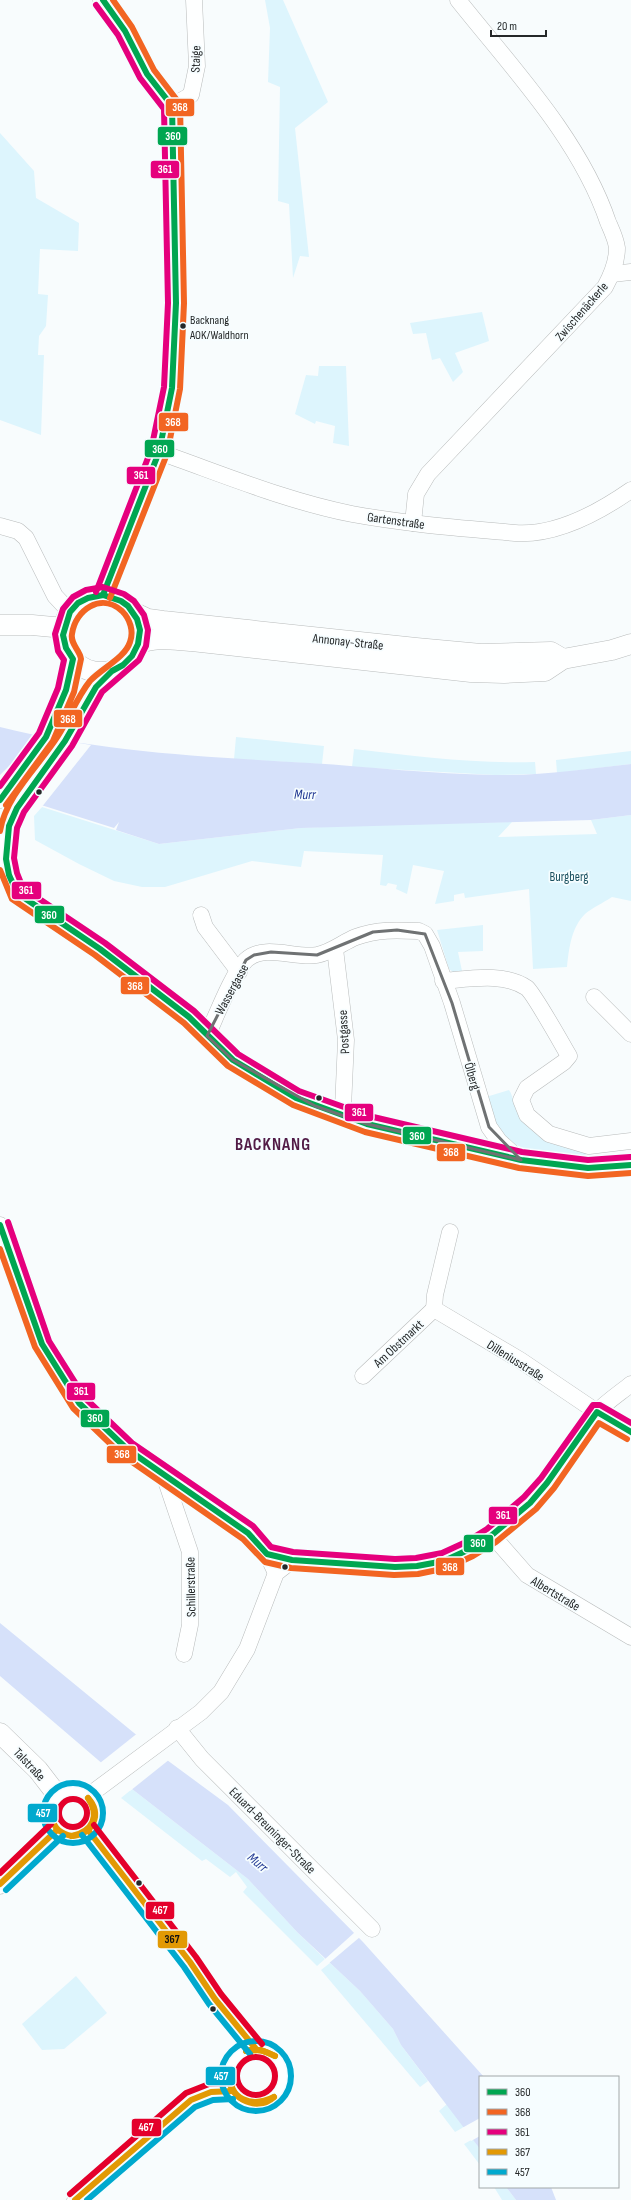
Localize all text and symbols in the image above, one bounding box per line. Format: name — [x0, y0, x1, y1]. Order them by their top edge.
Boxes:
scale bar — [491, 12, 546, 38]
text: 20 m — [497, 19, 517, 34]
street label: Staige — [188, 45, 204, 73]
line badge: 368 — [165, 98, 195, 117]
text: 368 — [172, 101, 188, 114]
line badge: 360 — [157, 126, 188, 146]
text: 360 — [165, 130, 181, 143]
line badge: 361 — [150, 160, 180, 179]
text: 361 — [158, 163, 173, 176]
street label: Zwischenäckerle — [552, 279, 612, 344]
place label: Backnang AOK/Waldhorn — [189, 313, 249, 343]
marker: Backnang AOK/Waldhorn — [178, 321, 188, 331]
line badge: 368 — [158, 412, 189, 432]
text: 368 — [165, 416, 181, 429]
line badge: 360 — [144, 439, 175, 458]
text: 360 — [152, 443, 168, 456]
line badge: 361 — [126, 466, 156, 485]
text: 361 — [134, 469, 149, 482]
street label: Gartenstraße — [366, 509, 426, 533]
street label: Annonay-Straße — [311, 630, 384, 654]
line badge: 368 — [53, 709, 83, 728]
text: 368 — [60, 713, 76, 726]
water label: Murr — [294, 786, 317, 803]
unlabelled marker — [34, 787, 44, 797]
park label: Burgberg — [550, 869, 588, 885]
line badge: 361 — [11, 881, 42, 900]
text: 361 — [19, 884, 34, 897]
line badge: 360 — [34, 905, 65, 924]
text: 360 — [41, 909, 57, 922]
street label: Wassergasse — [211, 961, 252, 1018]
line badge: 368 — [120, 976, 150, 995]
text: 368 — [127, 980, 143, 993]
street label: Postgasse — [335, 1010, 353, 1054]
street label: Ölberg — [460, 1060, 485, 1092]
unlabelled marker — [314, 1093, 324, 1103]
line badge: 361 — [344, 1103, 374, 1122]
text: 361 — [352, 1106, 367, 1119]
line badge: 360 — [402, 1126, 432, 1145]
text: 360 — [409, 1130, 425, 1143]
district label: BACKNANG — [235, 1135, 311, 1155]
line badge: 368 — [436, 1143, 466, 1162]
text: 368 — [443, 1146, 459, 1159]
street label: Am Obstmarkt — [370, 1316, 427, 1372]
street label: Dilleniusstraße — [484, 1337, 547, 1385]
line badge: 361 — [66, 1382, 96, 1401]
text: 361 — [74, 1385, 89, 1398]
line badge: 360 — [80, 1409, 110, 1428]
text: 360 — [87, 1412, 103, 1425]
line badge: 368 — [106, 1445, 137, 1464]
text: 368 — [114, 1448, 130, 1461]
line badge: 361 — [488, 1506, 518, 1525]
text: 361 — [496, 1509, 511, 1522]
line badge: 360 — [463, 1534, 494, 1553]
text: 360 — [470, 1537, 486, 1550]
street label: Schillerstraße — [182, 1557, 200, 1617]
line badge: 368 — [435, 1557, 465, 1576]
text: 368 — [442, 1561, 458, 1574]
unlabelled marker — [280, 1562, 290, 1572]
street label: Albertstraße — [527, 1572, 583, 1615]
street label: Talstraße — [10, 1745, 49, 1785]
street label: Eduard-Breuninger-Straße — [226, 1784, 319, 1877]
line badge: 457 — [27, 1803, 58, 1823]
text: 457 — [36, 1807, 51, 1820]
water label: Murr — [244, 1849, 272, 1877]
unlabelled marker — [134, 1878, 144, 1888]
line badge: 467 — [145, 1901, 175, 1920]
text: 467 — [152, 1904, 168, 1917]
line badge: 367 — [157, 1930, 188, 1949]
text: 367 — [165, 1933, 180, 1946]
unlabelled marker — [208, 2004, 218, 2014]
line badge: 457 — [205, 2066, 236, 2086]
text: 457 — [214, 2070, 229, 2083]
legend — [479, 2076, 619, 2188]
text: 360 — [515, 2085, 531, 2100]
text: 368 — [515, 2105, 531, 2120]
line badge: 467 — [131, 2118, 162, 2137]
text: 467 — [138, 2121, 154, 2134]
text: 361 — [515, 2125, 530, 2140]
text: 367 — [515, 2145, 530, 2160]
text: 457 — [515, 2165, 530, 2180]

